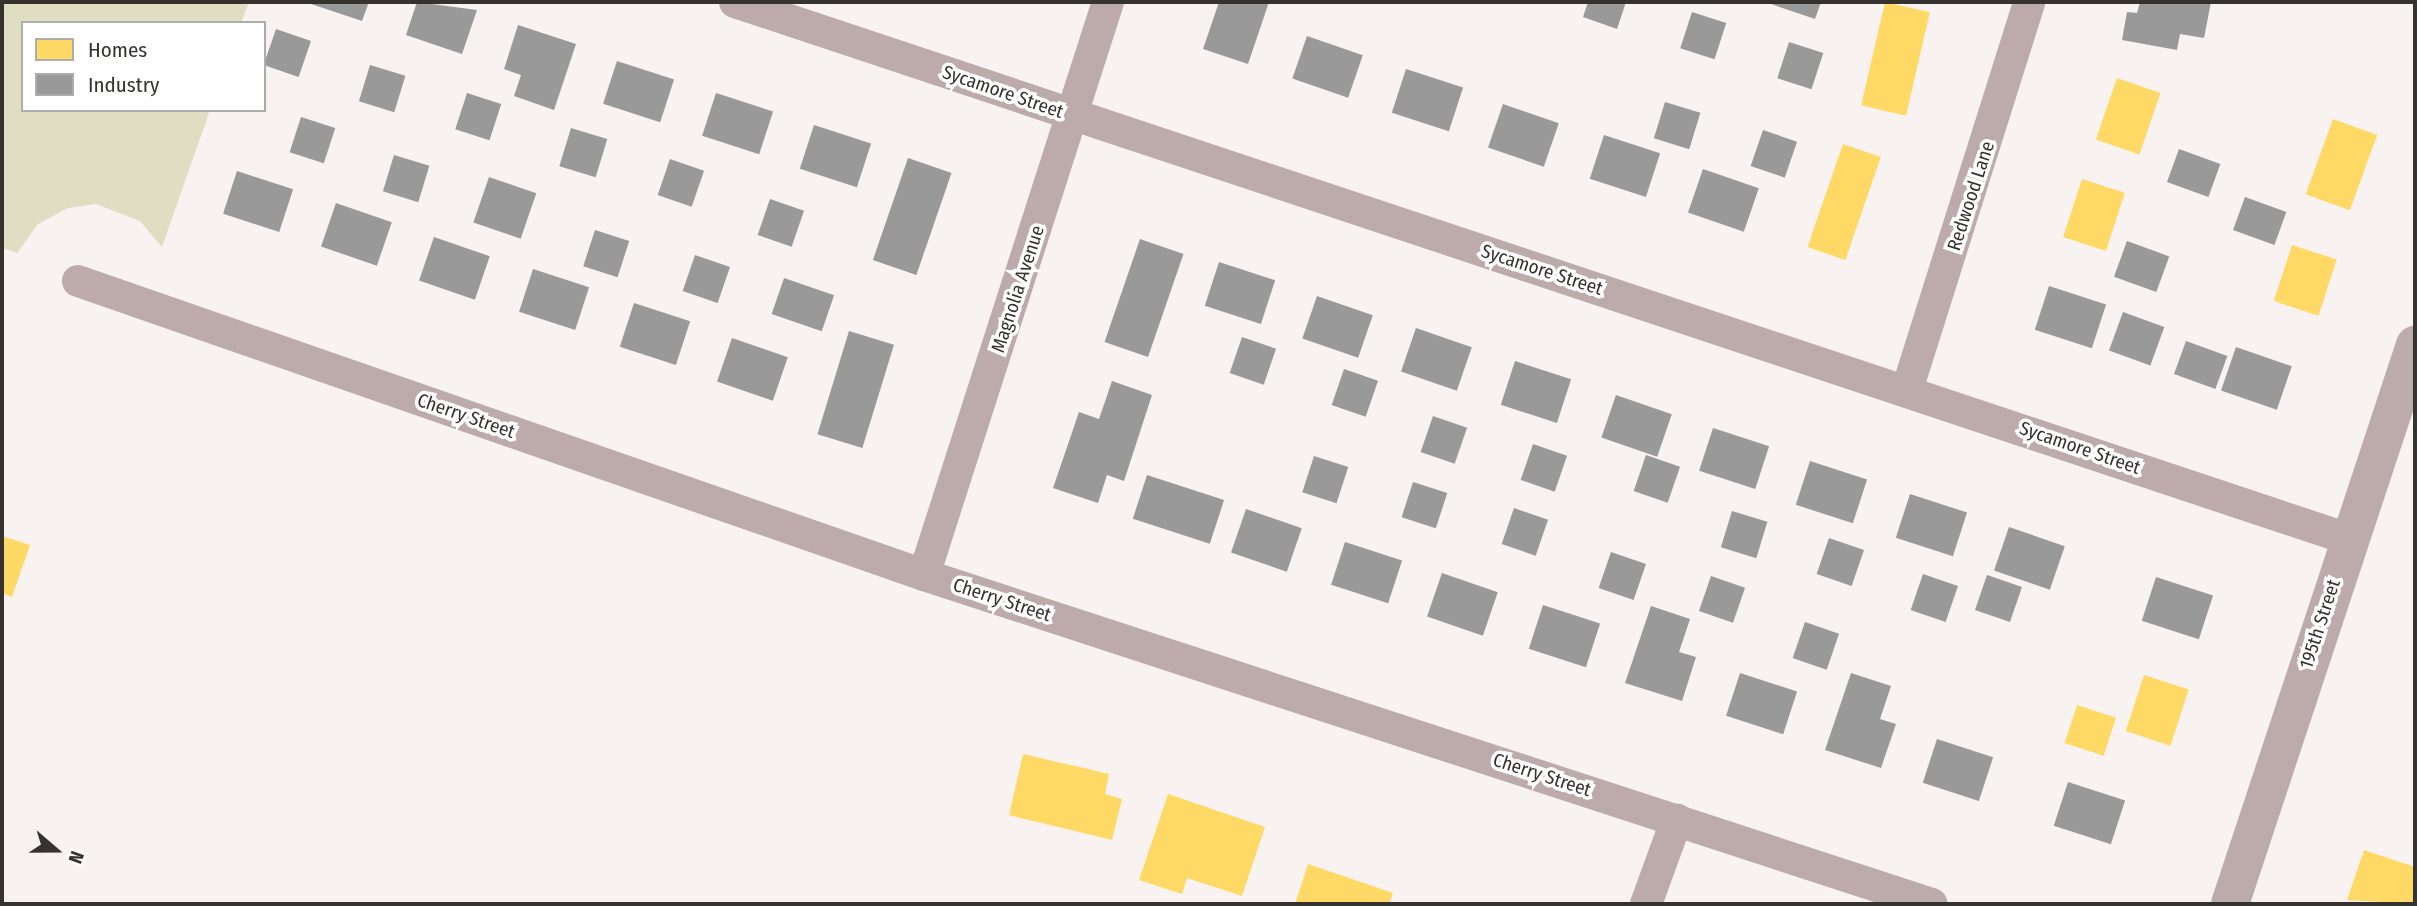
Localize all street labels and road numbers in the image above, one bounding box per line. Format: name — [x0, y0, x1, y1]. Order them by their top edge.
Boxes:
street label: Sycamore Street — [940, 61, 1066, 123]
street label: Redwood Lane — [1943, 138, 1999, 254]
street label: Magnolia Avenue — [987, 223, 1049, 355]
street label: Sycamore Street — [1478, 240, 1606, 300]
street label: Cherry Street — [414, 389, 518, 443]
street label: Sycamore Street — [2017, 417, 2143, 479]
street label: Cherry Street — [950, 573, 1054, 627]
street label: 195th Street — [2295, 576, 2345, 672]
street label: Cherry Street — [1490, 748, 1594, 802]

